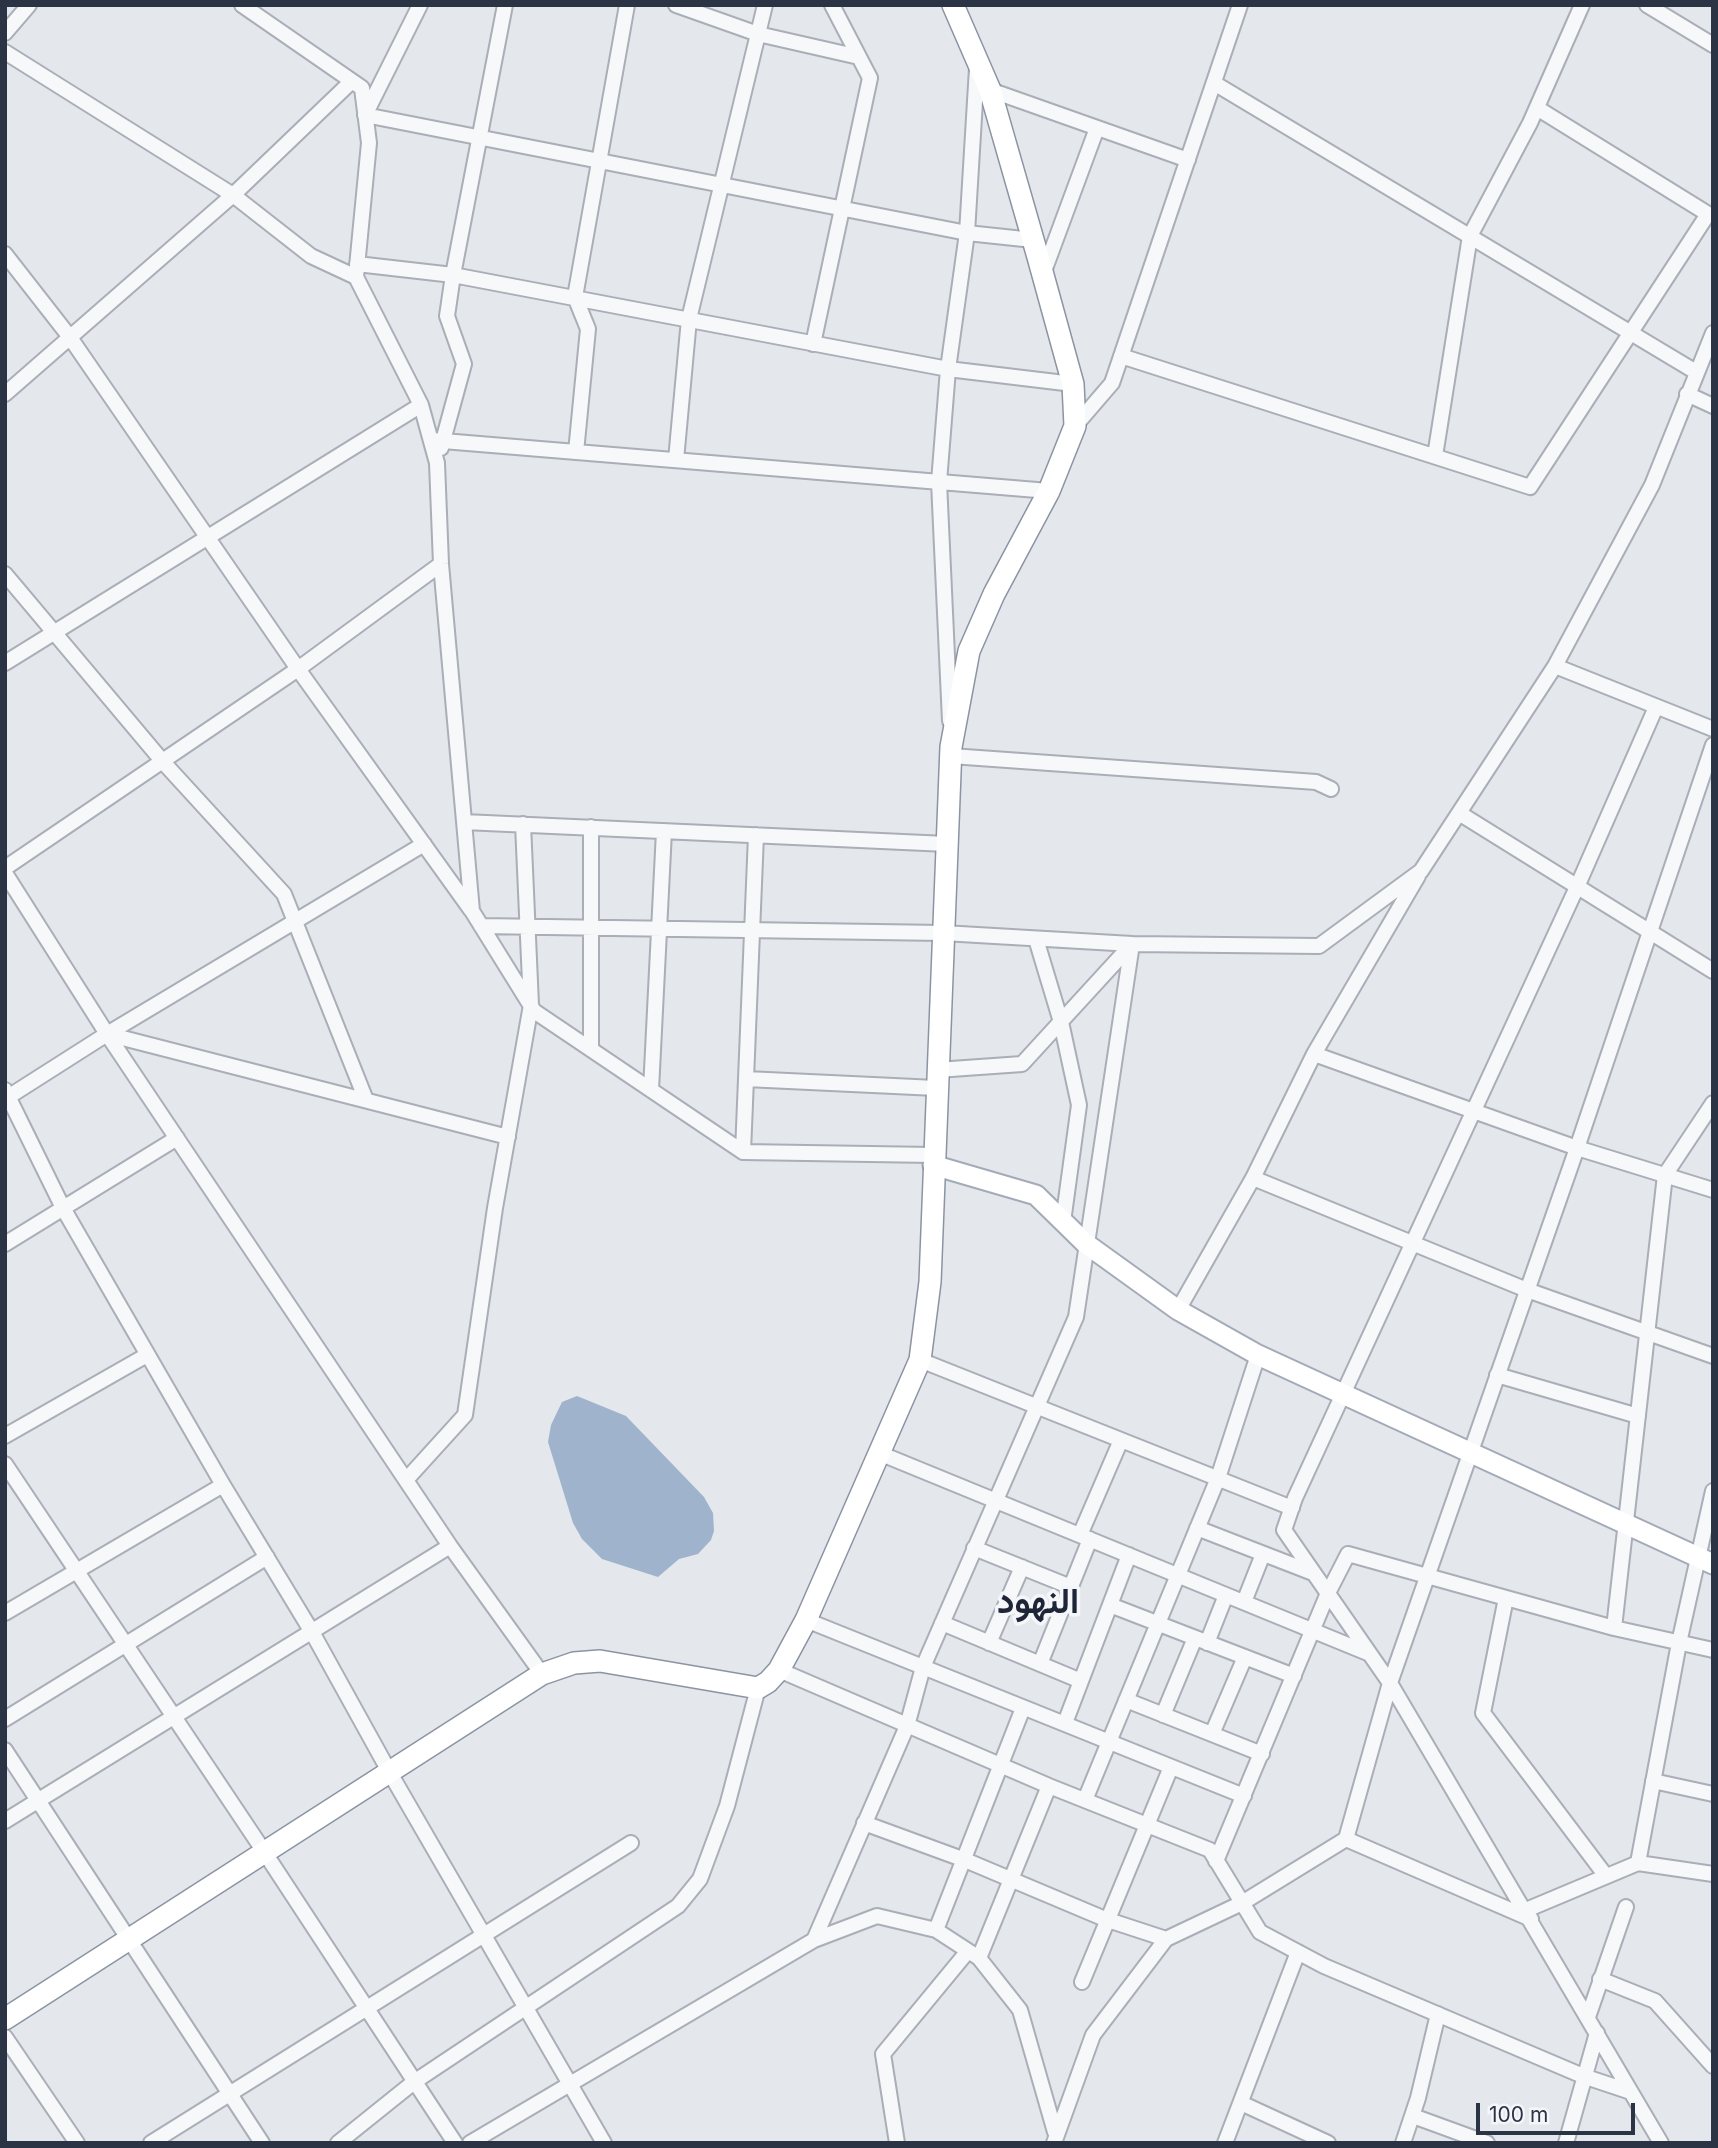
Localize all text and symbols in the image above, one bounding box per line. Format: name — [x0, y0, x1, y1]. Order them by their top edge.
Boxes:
district label: النهود — [997, 1581, 1079, 1623]
scale bar — [1480, 2088, 1639, 2132]
text: 100 m — [1489, 2102, 1548, 2127]

